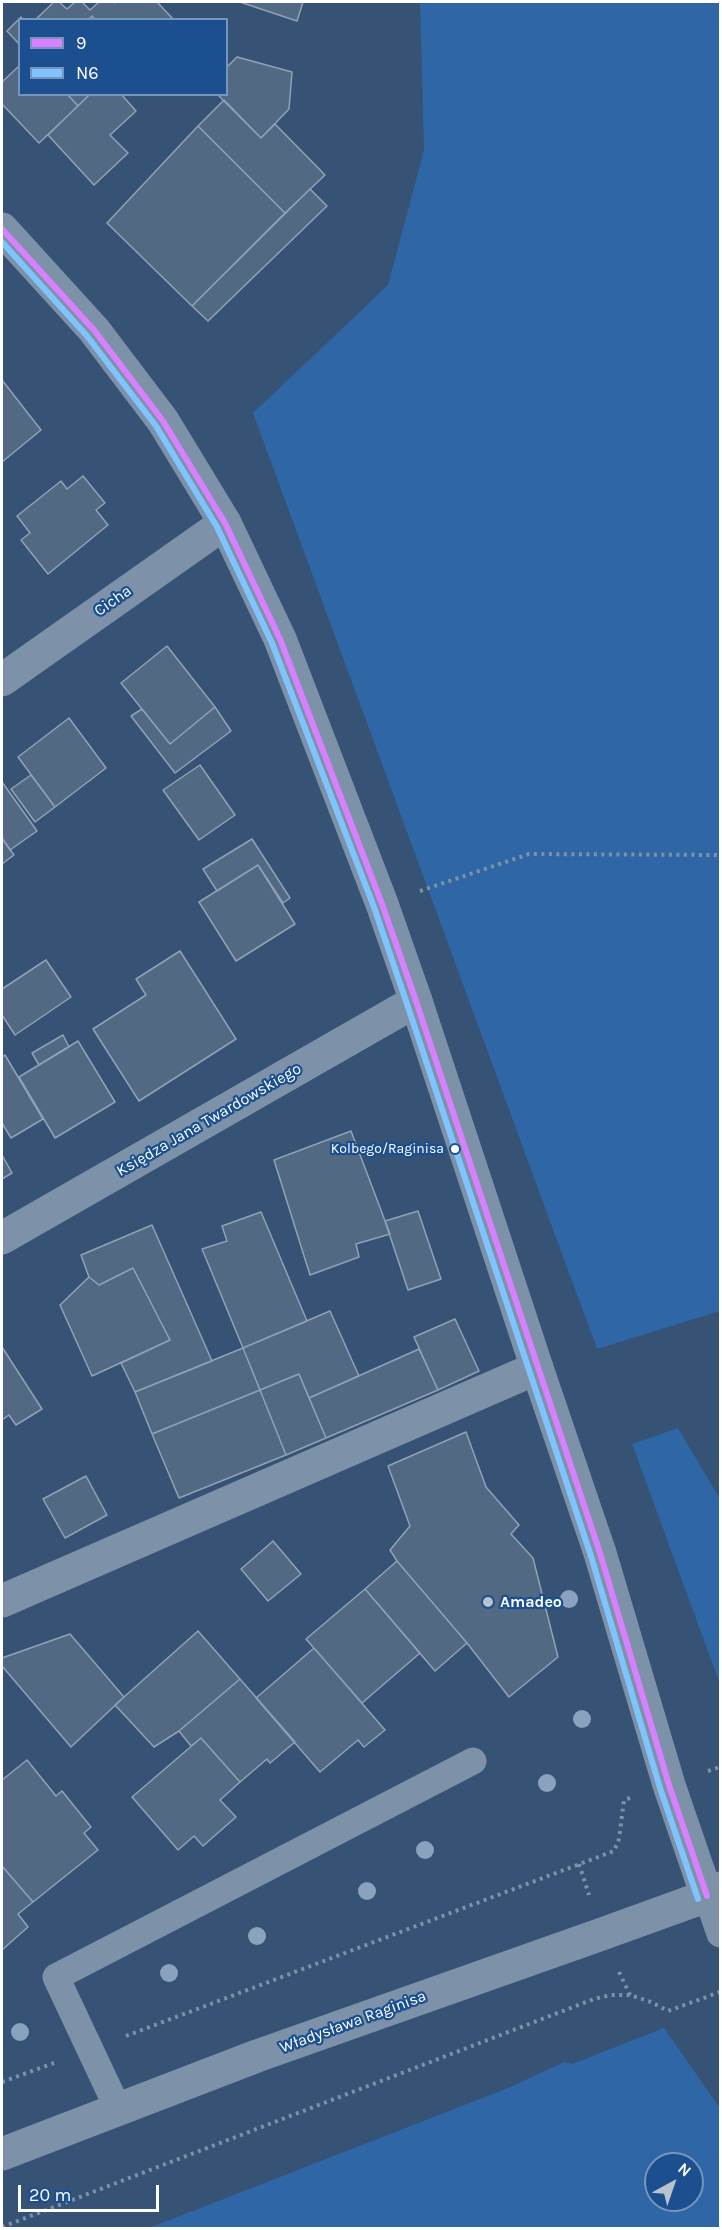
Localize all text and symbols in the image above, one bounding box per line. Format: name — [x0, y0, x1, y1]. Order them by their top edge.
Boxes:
legend — [18, 18, 228, 96]
text: 9 — [76, 32, 86, 54]
text: N6 — [76, 62, 99, 84]
street label: Cicha — [91, 581, 135, 621]
street label: Księdza Jana Twardowskiego — [113, 1059, 305, 1181]
place label: Kolbego/Raginisa — [331, 1141, 444, 1157]
marker: Kolbego/Raginisa — [449, 1143, 461, 1155]
place label: Amadeo — [500, 1592, 562, 1612]
marker: Amadeo — [481, 1595, 495, 1609]
street label: Władysława Raginisa — [277, 1987, 429, 2057]
north arrow — [644, 2152, 704, 2212]
text: N — [674, 2158, 695, 2180]
scale bar — [21, 2173, 162, 2211]
text: 20 m — [29, 2184, 71, 2206]

